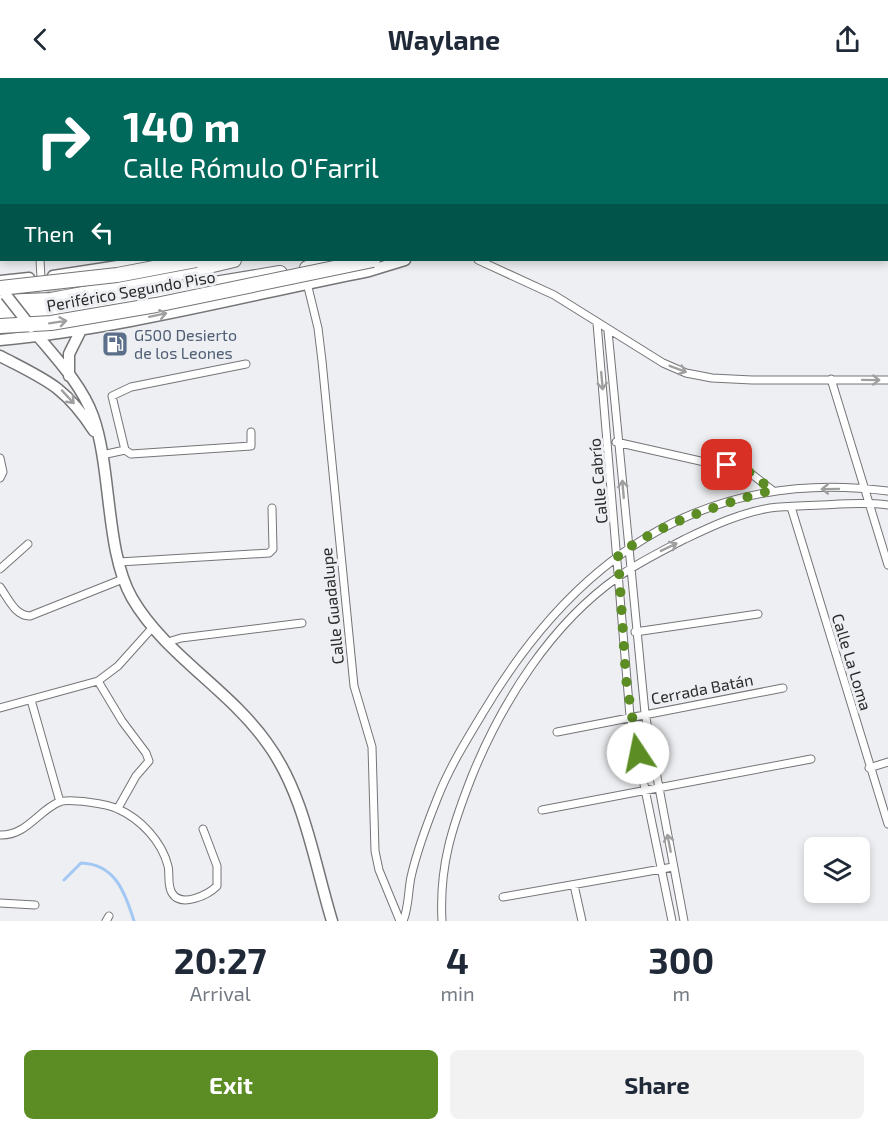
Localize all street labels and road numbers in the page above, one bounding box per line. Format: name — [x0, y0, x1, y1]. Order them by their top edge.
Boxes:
street label: Periférico Segundo Piso — [45, 266, 217, 315]
street label: Calle Cabrío — [584, 437, 611, 525]
street label: Calle Guadalupe — [316, 547, 347, 665]
street label: Calle La Loma — [829, 611, 876, 713]
street label: Cerrada Batán — [649, 669, 755, 708]

